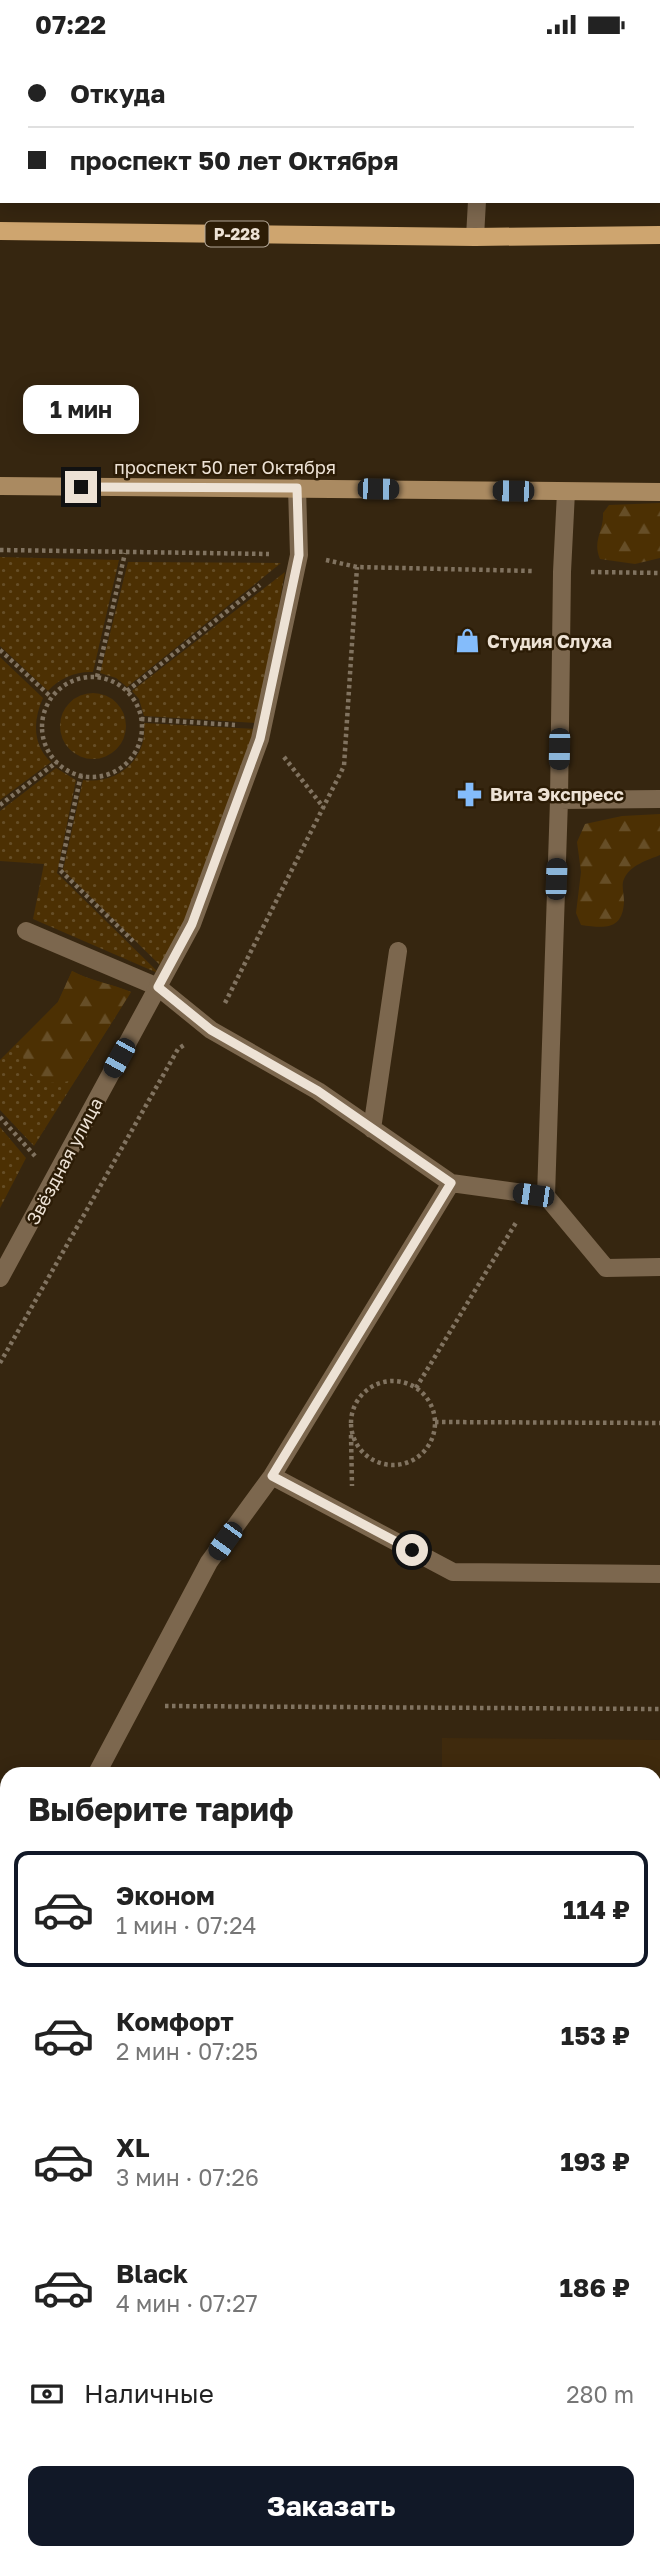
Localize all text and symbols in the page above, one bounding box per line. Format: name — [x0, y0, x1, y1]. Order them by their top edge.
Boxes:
text: 07:22 — [35, 9, 106, 40]
text: Откуда — [70, 78, 165, 109]
text: проспект 50 лет Октября — [70, 145, 399, 176]
road number: Р-228 — [205, 221, 268, 246]
callout: 1 мин — [23, 385, 139, 435]
text: 1 мин — [50, 395, 112, 423]
street label: проспект 50 лет Октября — [114, 456, 336, 478]
route end — [65, 471, 97, 503]
car — [357, 478, 400, 500]
car — [492, 480, 535, 502]
shop icon: Студия Слуха — [453, 627, 481, 655]
place label: Студия Слуха — [487, 630, 612, 652]
car — [549, 728, 570, 770]
pharmacy icon: Вита Экспресс — [456, 780, 484, 808]
place label: Вита Экспресс — [490, 783, 624, 805]
car — [545, 858, 568, 900]
car — [100, 1035, 139, 1081]
street label: Звёздная улица — [21, 1094, 107, 1228]
car — [511, 1182, 556, 1208]
car — [205, 1518, 246, 1564]
route start — [396, 1534, 428, 1566]
text: Выберите тариф — [28, 1790, 294, 1828]
icon: car — [32, 1878, 95, 1941]
text: Эконом — [116, 1880, 215, 1911]
text: 114 ₽ — [563, 1894, 630, 1925]
text: 1 мин · 07:24 — [116, 1911, 257, 1939]
icon: car — [32, 2004, 95, 2067]
text: Комфорт — [116, 2006, 234, 2037]
text: 153 ₽ — [561, 2020, 630, 2051]
text: 2 мин · 07:25 — [116, 2037, 258, 2065]
icon: car — [32, 2130, 95, 2193]
text: XL — [116, 2132, 150, 2163]
text: 193 ₽ — [560, 2146, 630, 2177]
text: 3 мин · 07:26 — [116, 2163, 259, 2191]
icon: car — [32, 2256, 95, 2319]
text: Black — [116, 2258, 188, 2289]
text: 186 ₽ — [559, 2272, 630, 2303]
text: 4 мин · 07:27 — [116, 2289, 258, 2317]
icon: cash — [28, 2375, 66, 2413]
text: Наличные — [84, 2378, 214, 2409]
text: 280 m — [566, 2380, 634, 2408]
button: Заказать — [28, 2466, 634, 2546]

